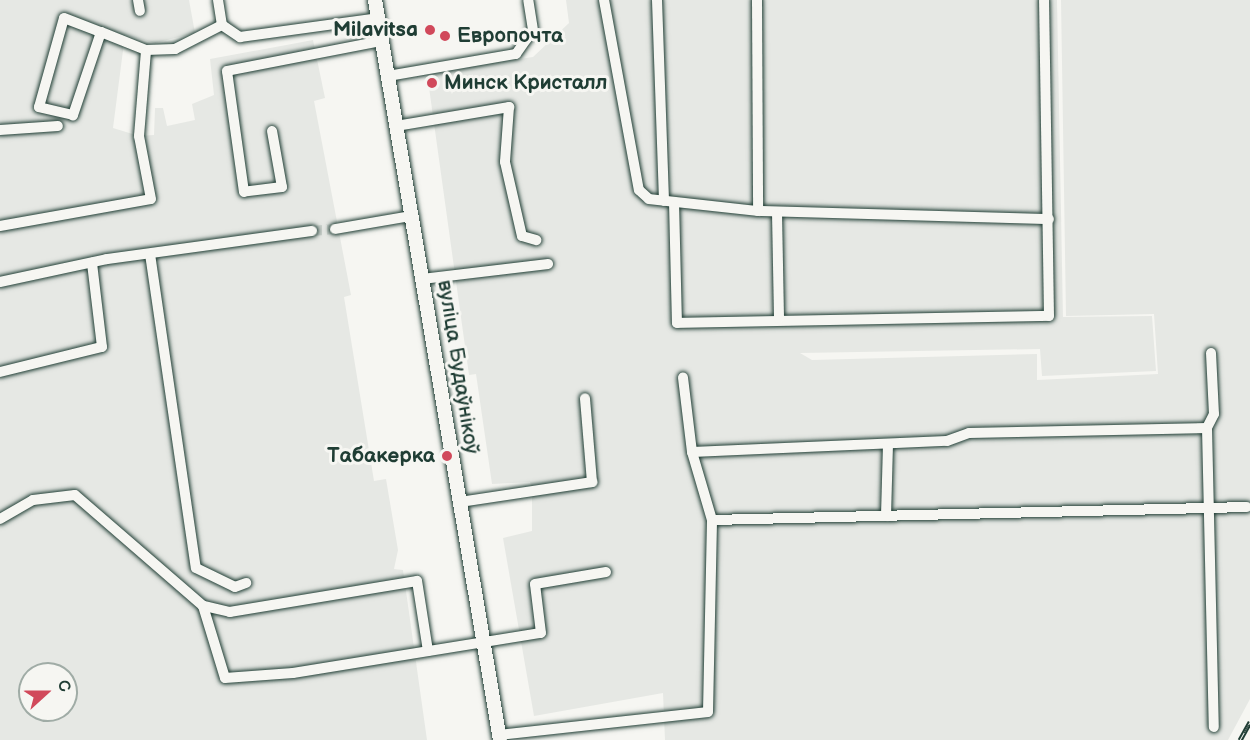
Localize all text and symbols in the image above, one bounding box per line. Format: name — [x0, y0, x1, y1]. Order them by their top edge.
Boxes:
place label: Milavitsa — [333, 17, 418, 43]
marker: Milavitsa — [423, 23, 437, 37]
place label: Европочта — [457, 23, 563, 49]
marker: Европочта — [438, 29, 452, 43]
place label: Минск Кристалл — [444, 70, 607, 96]
marker: Минск Кристалл — [425, 76, 439, 90]
street label: вуліца Будаўнікоў — [432, 278, 484, 456]
place label: Табакерка — [327, 443, 435, 469]
marker: Табакерка — [440, 449, 454, 463]
north arrow — [18, 662, 78, 722]
text: С — [53, 677, 74, 695]

